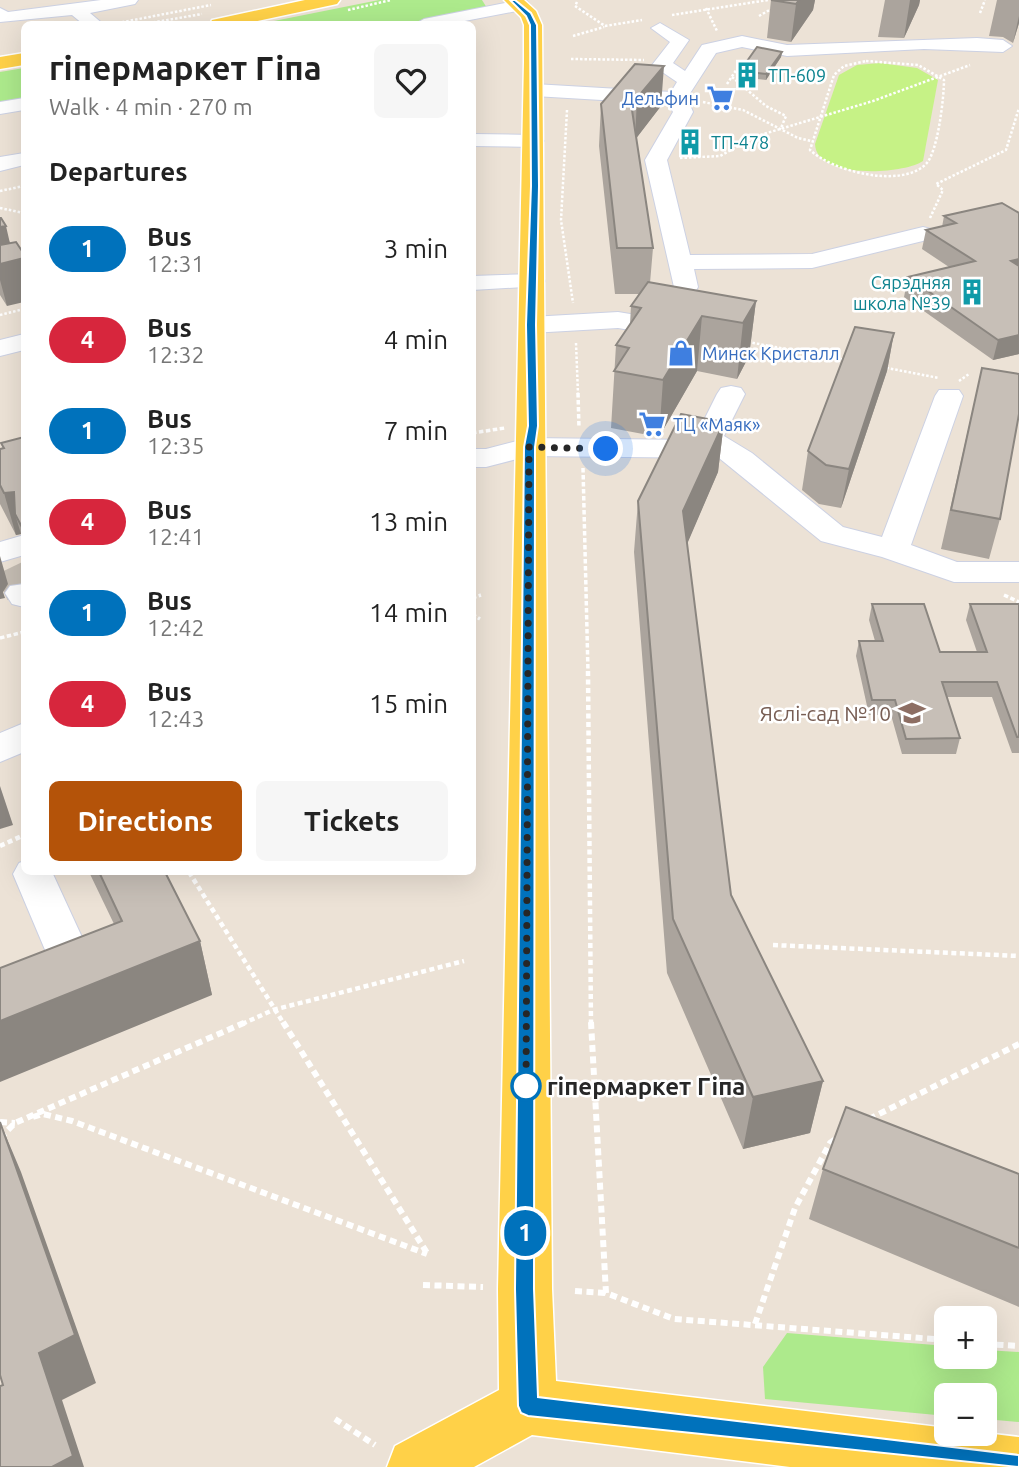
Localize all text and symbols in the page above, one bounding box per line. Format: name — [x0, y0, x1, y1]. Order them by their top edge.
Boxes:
button: heart — [374, 44, 448, 118]
text: гіпермаркет Гіпа — [49, 49, 322, 86]
building icon: ТП-609 — [732, 60, 762, 90]
place label: ТП-609 — [768, 65, 826, 85]
supermarket icon: Дельфин — [705, 83, 735, 113]
place label: Дельфин — [622, 88, 699, 108]
text: Walk · 4 min · 270 m — [49, 94, 253, 119]
building icon: ТП-478 — [675, 127, 705, 157]
place label: ТП-478 — [711, 132, 769, 152]
text: Departures — [49, 157, 187, 186]
text: Bus — [147, 222, 192, 251]
text: 3 min — [384, 234, 448, 263]
text: 1 — [81, 235, 94, 262]
text: 12:31 — [147, 251, 205, 276]
place label: Сярэдняя школа №39 — [853, 272, 951, 313]
building icon: Сярэдняя школа №39 — [957, 277, 987, 307]
text: Bus — [147, 313, 192, 342]
text: 4 min — [384, 325, 448, 354]
text: 4 — [81, 326, 94, 353]
shop icon: Минск Кристалл — [666, 338, 696, 368]
text: 12:32 — [147, 342, 205, 367]
place label: Минск Кристалл — [702, 343, 840, 363]
text: Bus — [147, 404, 192, 433]
supermarket icon: ТЦ «Маяк» — [637, 409, 667, 439]
place label: ТЦ «Маяк» — [673, 414, 761, 434]
text: 7 min — [384, 416, 448, 445]
text: 1 — [81, 417, 94, 444]
your location — [588, 431, 623, 466]
text: 12:35 — [147, 433, 205, 458]
text: Bus — [147, 495, 192, 524]
text: 13 min — [369, 507, 448, 536]
text: 4 — [81, 508, 94, 535]
text: 12:41 — [147, 524, 205, 549]
text: Bus — [147, 586, 192, 615]
text: 14 min — [369, 598, 448, 627]
text: 1 — [81, 599, 94, 626]
text: 12:42 — [147, 615, 205, 640]
text: Bus — [147, 677, 192, 706]
text: 15 min — [369, 689, 448, 718]
text: 4 — [81, 690, 94, 717]
school or university icon: Яслі-сад №10 — [897, 698, 927, 728]
place label: Яслі-сад №10 — [760, 701, 891, 725]
text: 12:43 — [147, 706, 205, 731]
button: Directions — [49, 781, 242, 861]
button: Tickets — [256, 781, 448, 861]
marker: гіпермаркет Гіпа — [511, 1071, 541, 1101]
place label: гіпермаркет Гіпа — [547, 1073, 745, 1100]
line badge: 1 — [502, 1210, 548, 1256]
text: 1 — [518, 1219, 532, 1246]
map controls — [934, 1306, 997, 1446]
button: + — [934, 1306, 997, 1369]
button: − — [934, 1383, 997, 1446]

